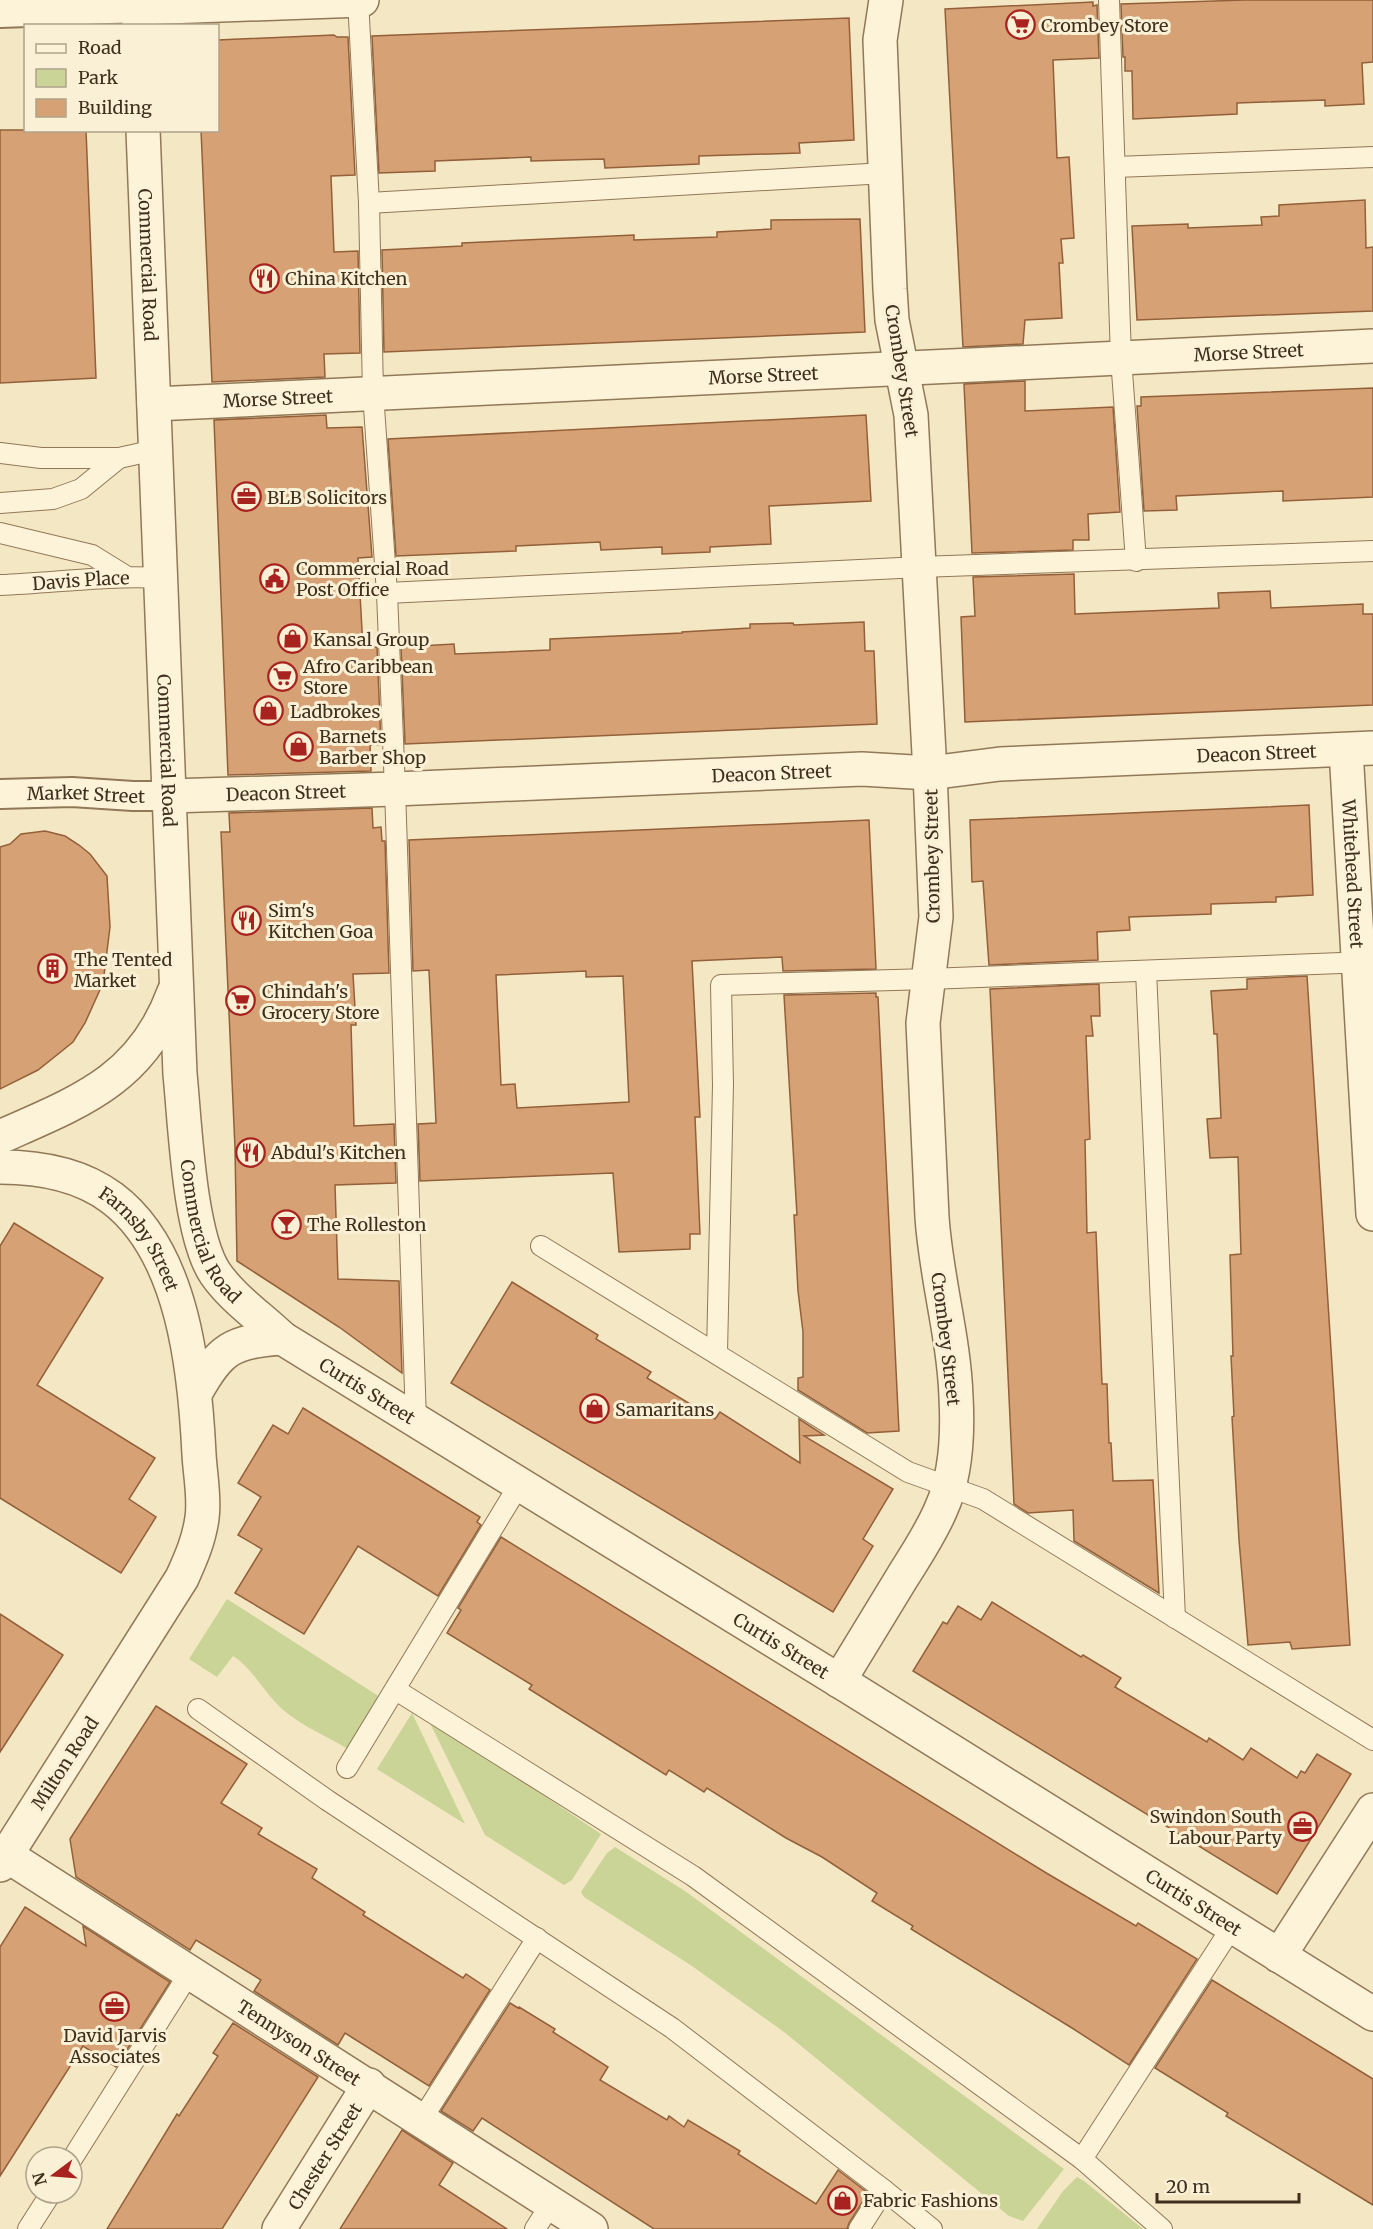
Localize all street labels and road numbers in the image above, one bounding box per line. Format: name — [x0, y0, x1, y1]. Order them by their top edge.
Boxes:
street label: Commercial Road — [134, 188, 163, 342]
street label: Crombey Street — [880, 303, 924, 439]
street label: Morse Street — [1193, 338, 1304, 366]
street label: Morse Street — [708, 361, 819, 389]
street label: Morse Street — [222, 384, 333, 412]
street label: Davis Place — [31, 566, 130, 595]
street label: Commercial Road — [153, 674, 182, 828]
street label: Deacon Street — [1196, 739, 1317, 767]
street label: Deacon Street — [711, 759, 832, 787]
street label: Deacon Street — [225, 779, 346, 806]
street label: Market Street — [26, 780, 145, 808]
street label: Crombey Street — [919, 789, 945, 923]
street label: Whitehead Street — [1337, 798, 1369, 949]
street label: Commercial Road — [176, 1158, 246, 1308]
street label: Farnsby Street — [95, 1181, 184, 1294]
street label: Crombey Street — [926, 1271, 966, 1407]
street label: Curtis Street — [315, 1352, 420, 1429]
street label: Curtis Street — [729, 1607, 834, 1683]
street label: Milton Road — [26, 1712, 104, 1814]
street label: Curtis Street — [1142, 1864, 1246, 1941]
street label: Tennyson Street — [233, 1994, 365, 2090]
street label: Chester Street — [283, 2098, 367, 2214]

